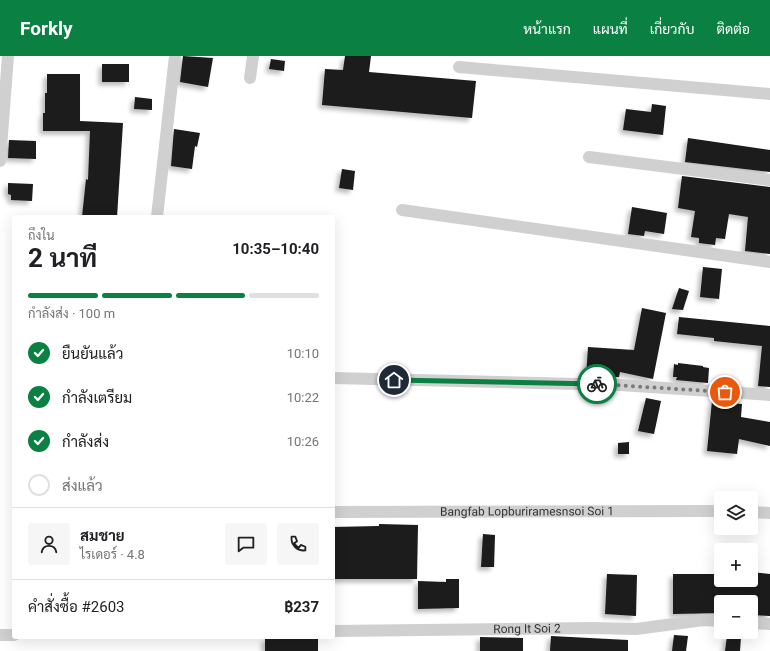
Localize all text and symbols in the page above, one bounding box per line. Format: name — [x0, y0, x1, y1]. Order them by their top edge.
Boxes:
text: Forkly — [20, 17, 73, 40]
text: หน้าแรก — [523, 21, 571, 37]
text: แผนที่ — [593, 21, 628, 37]
text: เกี่ยวกับ — [650, 21, 694, 37]
text: ติดต่อ — [716, 21, 750, 37]
text: ถึงใน — [28, 228, 55, 243]
text: 10:35–10:40 — [232, 240, 319, 258]
text: 2 นาที — [28, 243, 97, 273]
text: กำลังส่ง · 100 m — [28, 306, 115, 321]
icon: check — [28, 342, 50, 364]
text: ยืนยันแล้ว — [62, 345, 123, 363]
text: 10:10 — [287, 346, 319, 361]
pin — [377, 363, 411, 397]
courier — [577, 364, 617, 404]
icon: home — [383, 369, 405, 391]
icon: bike — [586, 373, 608, 395]
pin — [708, 375, 742, 409]
icon: bag — [714, 381, 736, 403]
icon: check — [28, 386, 50, 408]
text: กำลังเตรียม — [62, 389, 132, 407]
text: 10:22 — [287, 390, 319, 405]
icon: check — [28, 430, 50, 452]
text: กำลังส่ง — [62, 433, 109, 451]
text: 10:26 — [287, 434, 319, 449]
text: ส่งแล้ว — [62, 477, 103, 495]
map controls — [714, 491, 758, 639]
button: layers — [714, 491, 758, 535]
street label: Bangfab Lopburiramesnsoi Soi 1 — [440, 504, 614, 519]
button: person — [28, 523, 70, 565]
button: chat — [225, 523, 267, 565]
button: phone — [277, 523, 319, 565]
text: สมชาย — [80, 527, 125, 545]
button: + — [714, 543, 758, 587]
text: ไรเดอร์ · 4.8 — [80, 547, 145, 562]
button: − — [714, 595, 758, 639]
text: คำสั่งซื้อ #2603 — [28, 598, 125, 616]
text: ฿237 — [284, 598, 319, 616]
street label: Rong It Soi 2 — [493, 621, 561, 636]

